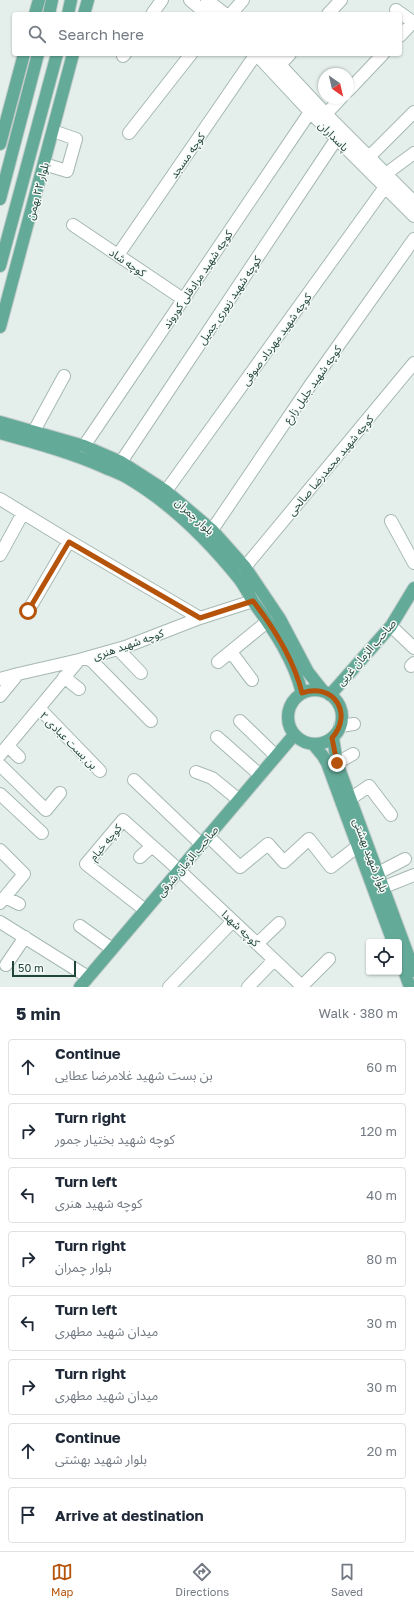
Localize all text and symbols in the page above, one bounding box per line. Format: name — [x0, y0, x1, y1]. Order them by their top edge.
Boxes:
search box — [12, 12, 402, 56]
icon: search — [26, 23, 48, 45]
text: Search here — [58, 25, 144, 43]
north arrow — [318, 68, 354, 104]
street label: پاسداران — [315, 118, 352, 155]
street label: کوچه مسجد — [167, 129, 209, 181]
street label: بلوار ۲۲ بهمن — [23, 161, 52, 222]
street label: کوچه شهید مرادقلی کوروند — [159, 227, 237, 332]
street label: کوچه شاد — [106, 245, 149, 281]
street label: کوچه شهید زیوری جمیل — [195, 253, 265, 348]
street label: کوچه شهید مهرداد صوفی — [238, 290, 316, 389]
street label: کوچه شهید جلیل زارع — [280, 342, 346, 427]
street label: کوچه شهید محمدرضا صالحی — [284, 412, 378, 519]
street label: بلوار چمران — [171, 495, 217, 538]
route start — [19, 602, 37, 620]
street label: صاحب الزمان غربی — [334, 616, 399, 689]
street label: کوچه شهید هنری — [91, 626, 166, 664]
street label: بن بست عبادی ۲ — [37, 709, 100, 772]
route end — [328, 754, 346, 772]
street label: بلوار شهید بهشتی — [350, 816, 391, 894]
street label: کوچه خیام — [86, 821, 126, 864]
street label: صاحب الزمان شرقی — [154, 823, 221, 900]
street label: کوچه شهدا — [218, 907, 263, 951]
map controls — [366, 939, 402, 975]
button: locate — [366, 939, 402, 975]
scale bar — [12, 959, 76, 978]
text: 50 m — [18, 961, 44, 974]
text: 5 min — [16, 1003, 60, 1024]
text: Walk · 380 m — [318, 1005, 398, 1021]
text: Continue — [55, 1044, 121, 1062]
icon: ahead — [17, 1056, 39, 1078]
text: 60 m — [366, 1059, 397, 1075]
text: بن بست شهید غلامرضا عطایی — [55, 1067, 213, 1083]
text: Turn right — [55, 1108, 126, 1126]
icon: right — [17, 1120, 39, 1142]
text: 120 m — [360, 1123, 397, 1139]
text: کوچه شهید بختیار جمور — [55, 1131, 175, 1147]
text: Turn left — [55, 1172, 117, 1190]
icon: left — [17, 1184, 39, 1206]
text: 40 m — [366, 1187, 397, 1203]
text: کوچه شهید هنری — [55, 1195, 142, 1211]
text: Turn right — [55, 1236, 126, 1254]
icon: right — [17, 1248, 39, 1270]
text: 80 m — [366, 1251, 397, 1267]
text: بلوار چمران — [55, 1259, 112, 1275]
text: Turn left — [55, 1300, 117, 1318]
icon: left — [17, 1312, 39, 1334]
text: 30 m — [367, 1315, 397, 1331]
text: میدان شهید مطهری — [55, 1323, 158, 1339]
text: Turn right — [55, 1364, 126, 1382]
icon: right — [17, 1376, 39, 1398]
text: 30 m — [367, 1379, 397, 1395]
text: میدان شهید مطهری — [55, 1387, 158, 1403]
text: Continue — [55, 1428, 121, 1446]
icon: ahead — [17, 1440, 39, 1462]
text: 20 m — [367, 1443, 397, 1459]
text: بلوار شهید بهشتی — [55, 1451, 147, 1467]
icon: arrive — [17, 1504, 39, 1526]
text: Arrive at destination — [55, 1506, 204, 1524]
tab: Map — [51, 1561, 73, 1598]
tab: Directions — [175, 1561, 229, 1598]
tab: Saved — [331, 1561, 363, 1598]

